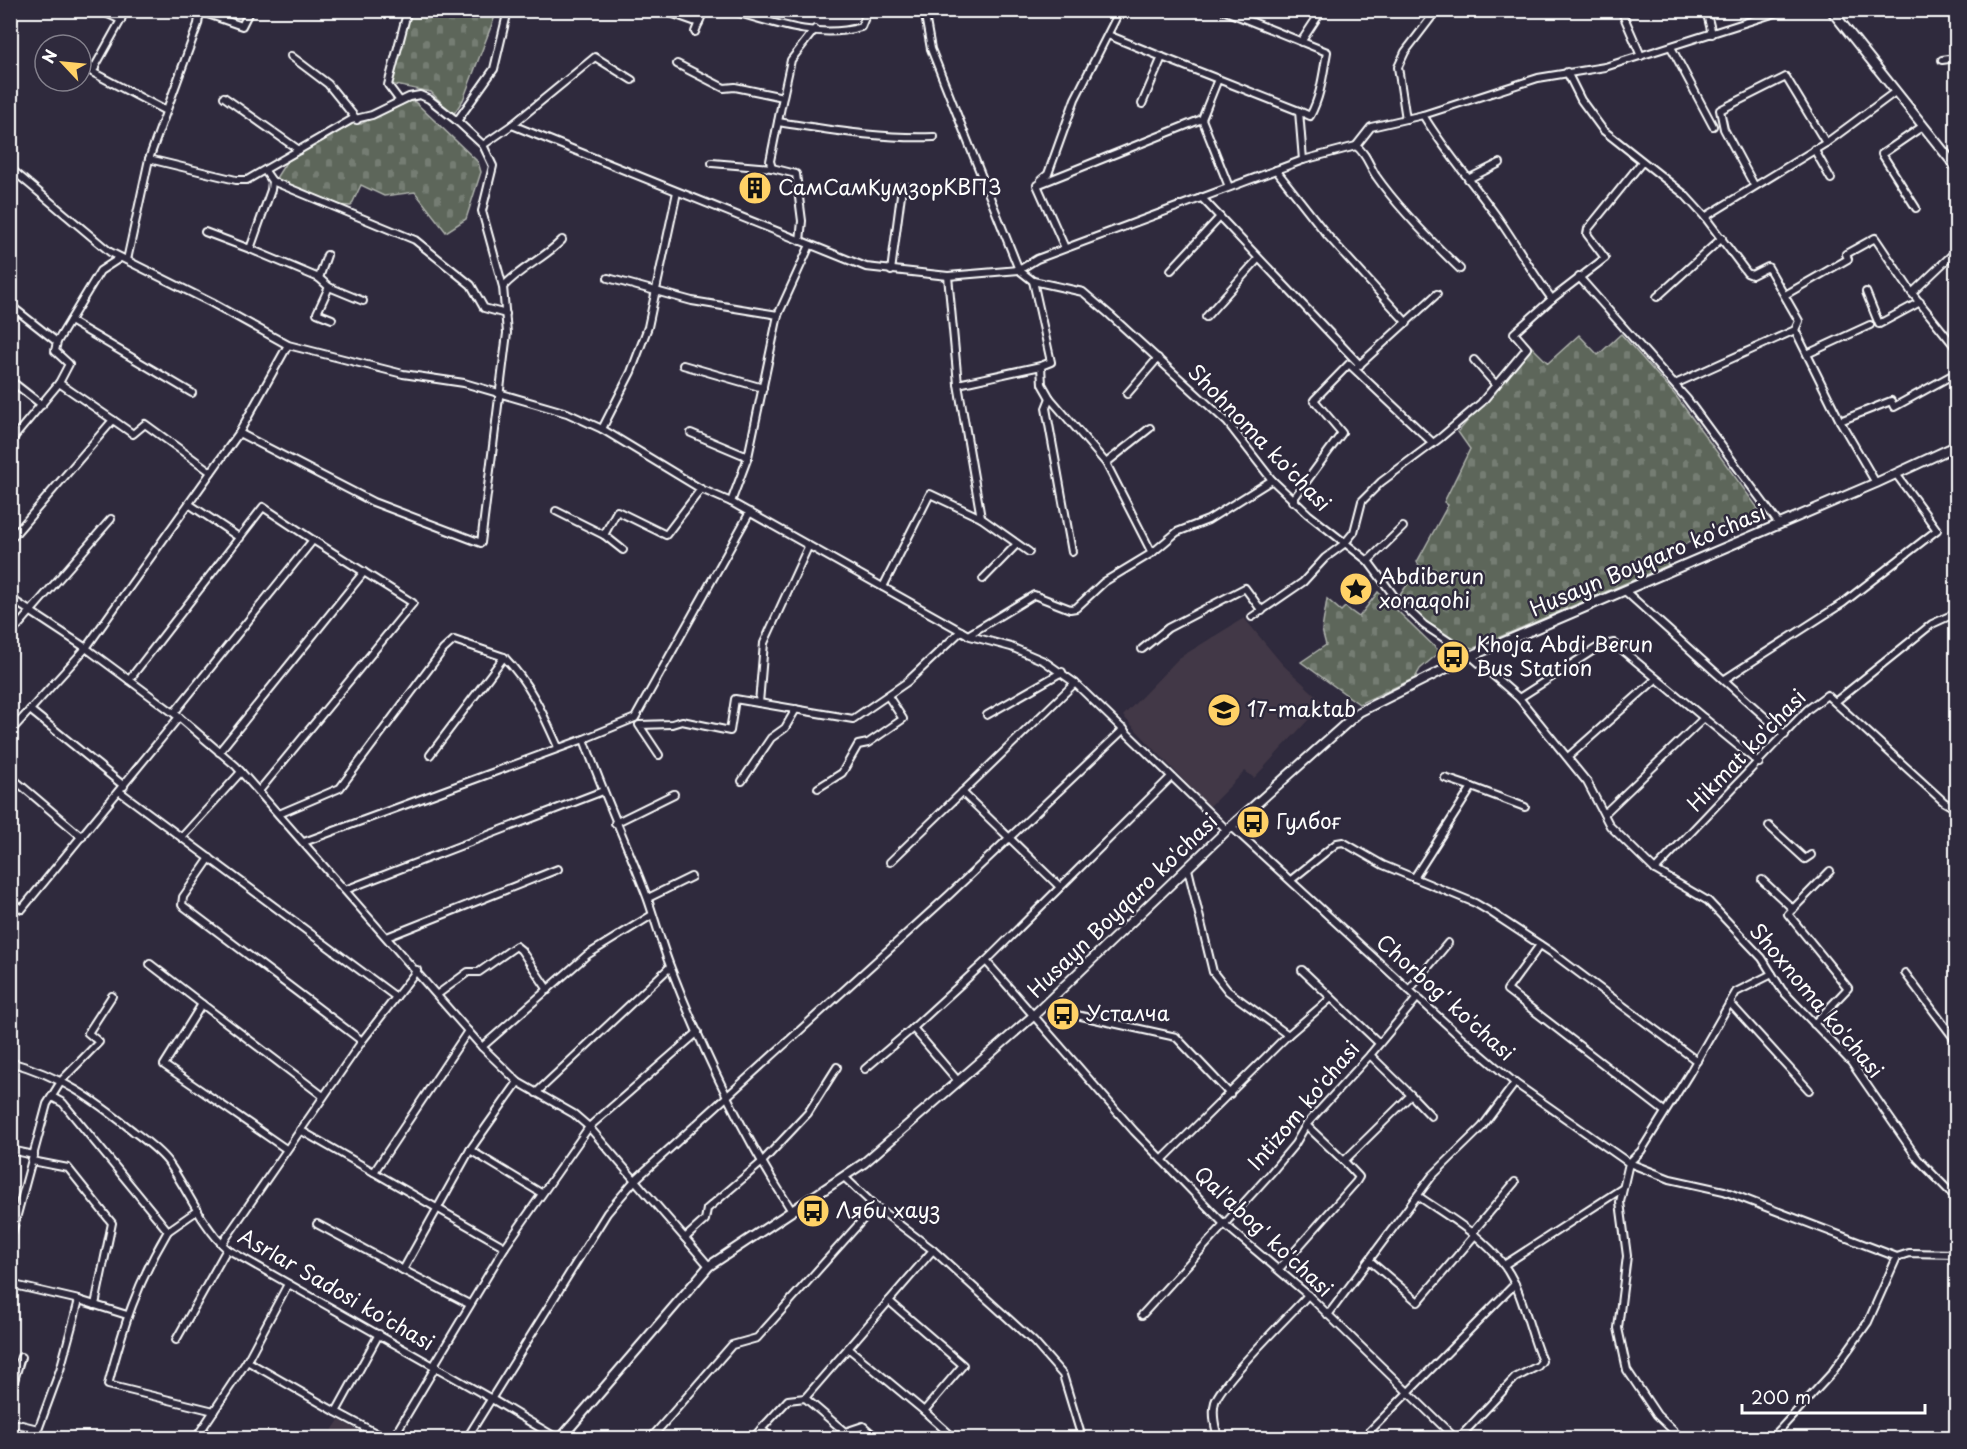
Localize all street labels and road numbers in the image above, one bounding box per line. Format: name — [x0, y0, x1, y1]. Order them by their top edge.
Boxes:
street label: Shohnoma ko'chasi — [1181, 356, 1340, 518]
street label: Husayn Boyqaro ko'chasi — [1524, 495, 1770, 623]
street label: Hikmat ko'chasi — [1679, 681, 1813, 818]
street label: Husayn Boyqaro ko'chasi — [1019, 805, 1224, 1004]
street label: Shoxnoma ko'chasi — [1743, 915, 1892, 1084]
street label: Сhorbog' ko'chasi — [1370, 926, 1523, 1067]
street label: Intizom ko'chasi — [1239, 1033, 1366, 1176]
street label: Qal'abog' ko'chasi — [1188, 1158, 1341, 1304]
street label: Asrlar Sadosi ko'chasi — [233, 1219, 441, 1358]

